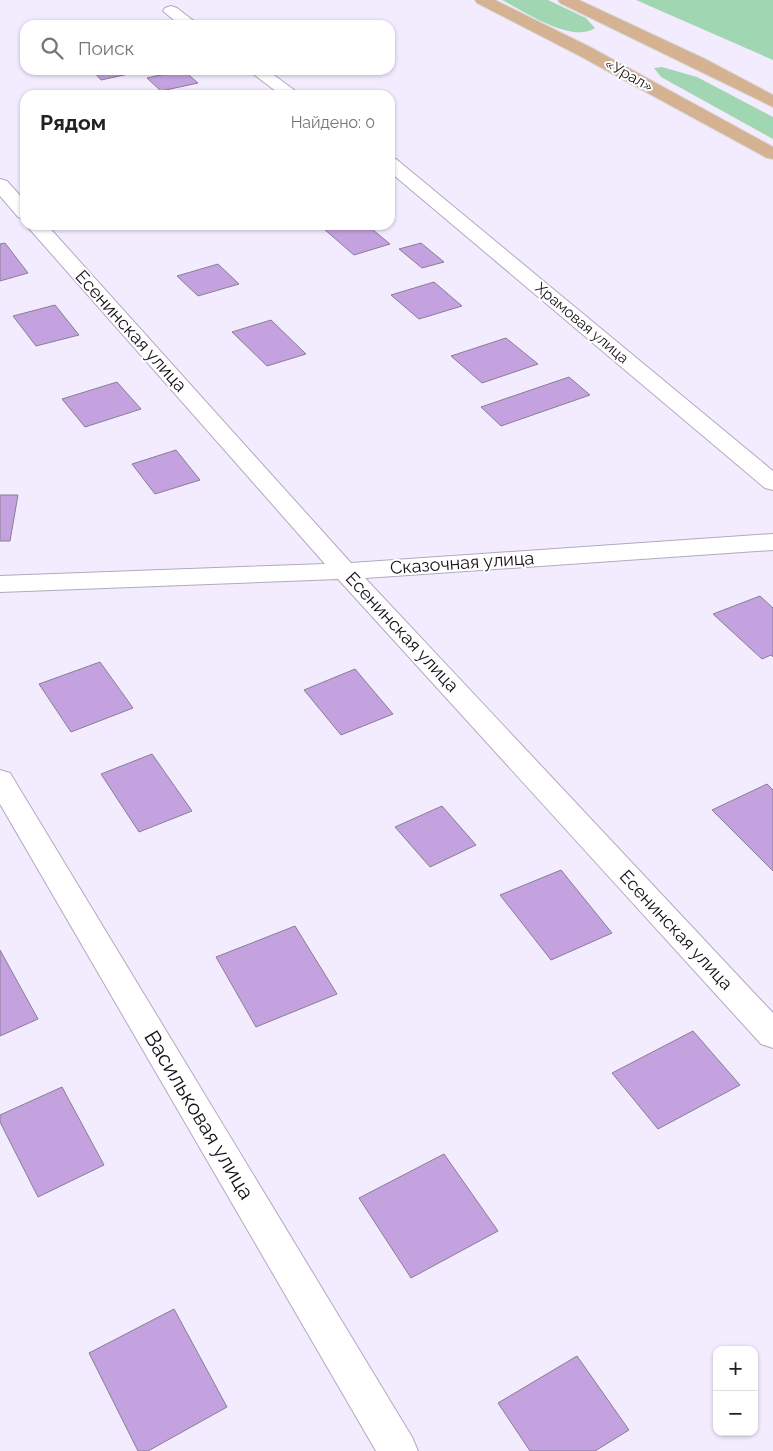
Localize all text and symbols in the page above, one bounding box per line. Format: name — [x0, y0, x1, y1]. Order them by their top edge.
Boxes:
search box — [20, 20, 395, 75]
icon: search — [38, 34, 66, 62]
text: Поиск — [78, 37, 134, 59]
street label: «Урал» — [602, 54, 656, 96]
text: Рядом — [40, 110, 106, 135]
text: Найдено: 0 — [291, 113, 375, 132]
street label: Есенинская улица — [71, 266, 191, 396]
street label: Храмовая улица — [532, 279, 632, 367]
street label: Сказочная улица — [389, 547, 535, 578]
street label: Есенинская улица — [341, 567, 463, 696]
street label: Есенинская улица — [615, 865, 737, 994]
street label: Васильковая улица — [139, 1026, 260, 1204]
map controls — [713, 1346, 758, 1436]
button: + — [713, 1346, 758, 1391]
button: − — [713, 1391, 758, 1436]

